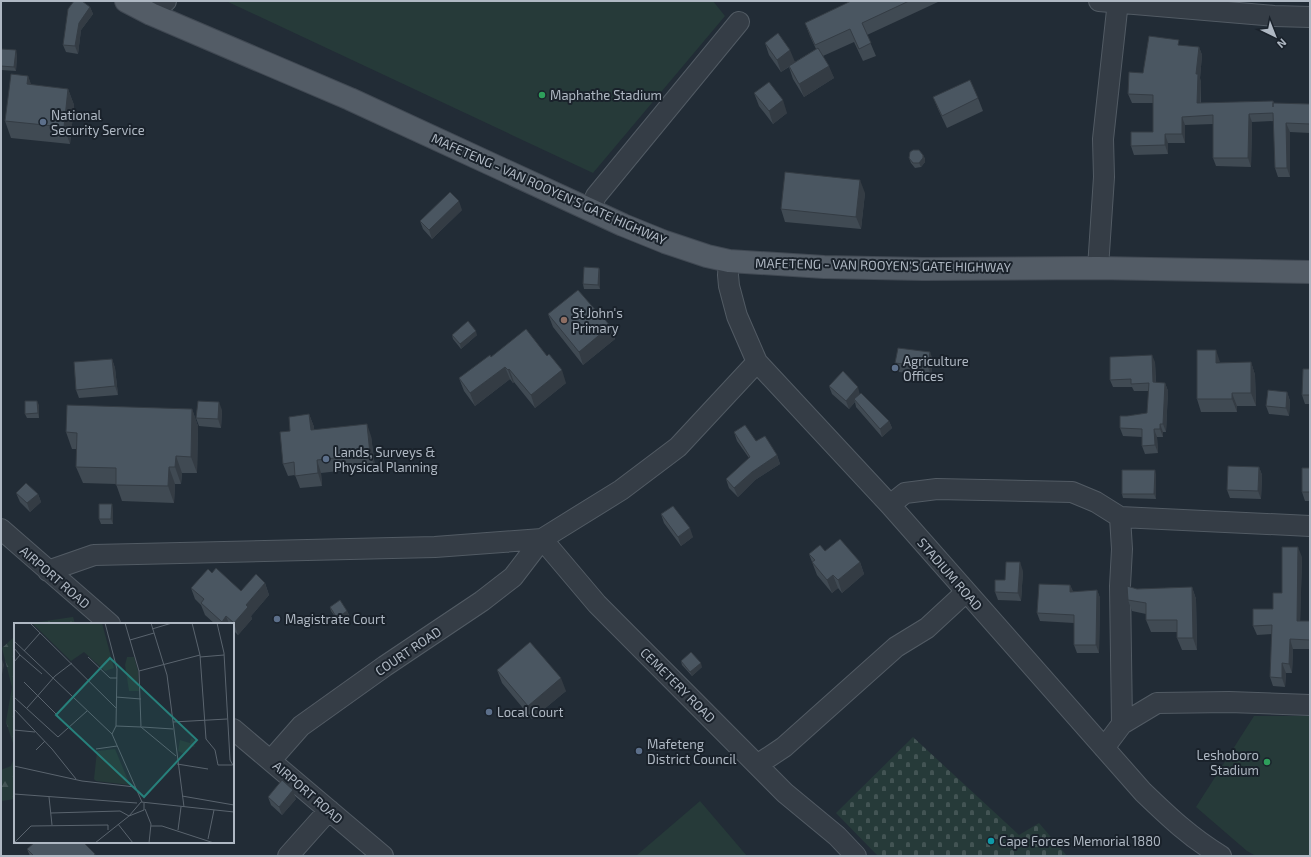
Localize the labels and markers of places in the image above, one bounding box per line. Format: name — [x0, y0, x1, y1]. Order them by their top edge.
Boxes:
place label: Maphathe Stadium — [550, 87, 662, 103]
marker: Maphathe Stadium — [537, 90, 547, 100]
place label: National Security Service — [51, 107, 145, 138]
marker: National Security Service — [38, 117, 48, 127]
place label: St John's Primary — [572, 305, 623, 336]
marker: St John's Primary — [559, 315, 569, 325]
place label: Agriculture Offices — [903, 353, 969, 384]
marker: Agriculture Offices — [890, 363, 900, 373]
place label: Lands, Surveys & Physical Planning — [334, 444, 438, 475]
marker: Lands, Surveys & Physical Planning — [321, 454, 331, 464]
place label: Magistrate Court — [285, 611, 385, 627]
marker: Magistrate Court — [272, 614, 282, 624]
place label: Local Court — [497, 704, 563, 720]
marker: Local Court — [484, 707, 494, 717]
place label: Mafeteng District Council — [647, 736, 736, 767]
marker: Mafeteng District Council — [634, 746, 644, 756]
place label: Leshoboro Stadium — [1197, 747, 1259, 778]
marker: Leshoboro Stadium — [1262, 757, 1272, 767]
place label: Cape Forces Memorial 1880 — [999, 833, 1161, 849]
marker: Cape Forces Memorial 1880 — [986, 836, 996, 846]

